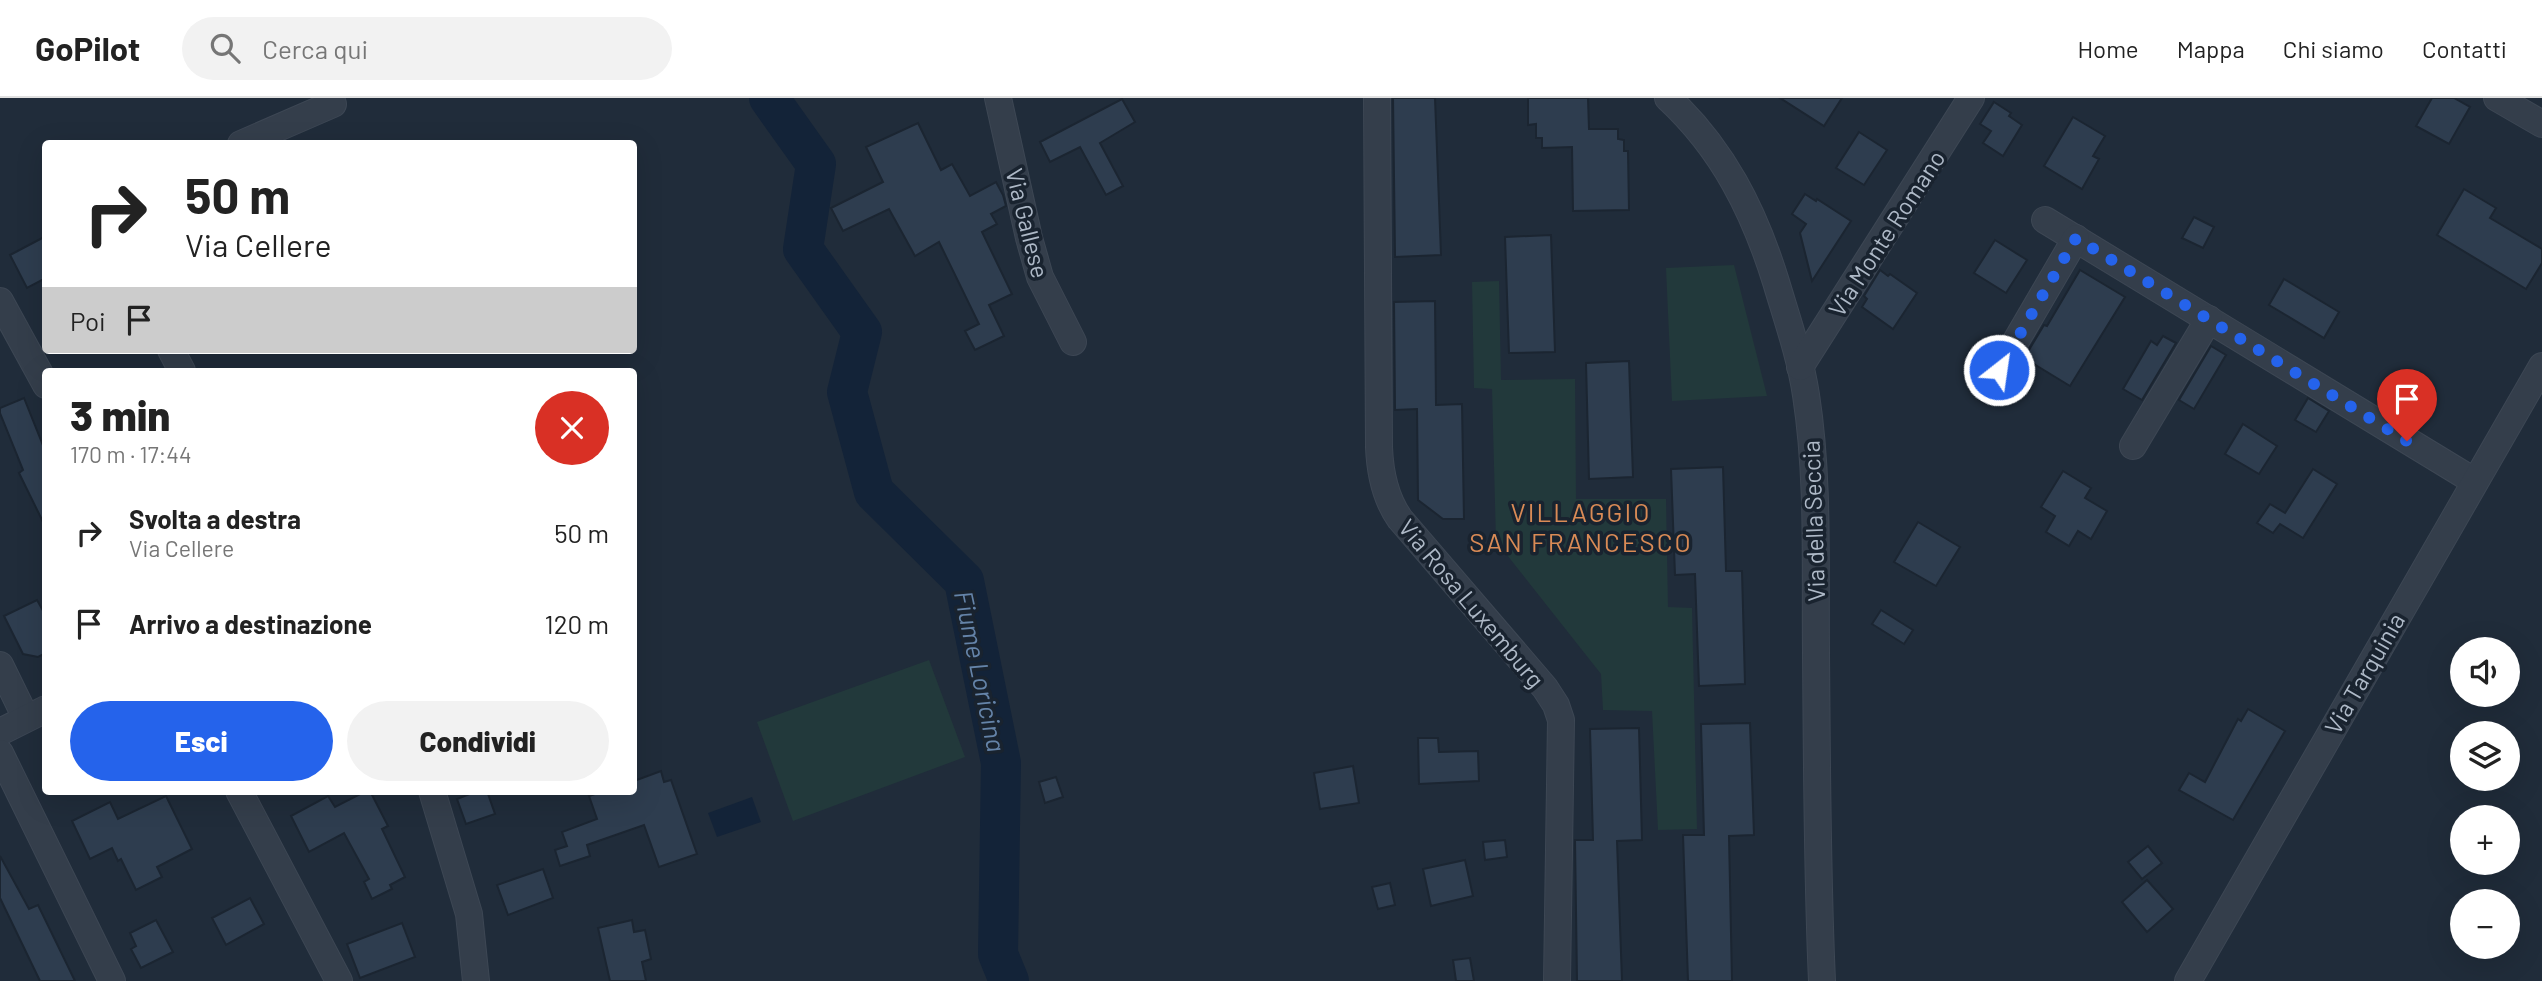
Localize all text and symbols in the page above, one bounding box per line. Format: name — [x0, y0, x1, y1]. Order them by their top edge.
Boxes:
search box — [182, 17, 672, 80]
text: GoPilot — [35, 28, 140, 68]
icon: search — [206, 29, 244, 67]
text: Cerca qui — [262, 33, 368, 64]
text: Home — [2077, 34, 2139, 63]
text: Mappa — [2177, 34, 2245, 63]
text: Chi siamo — [2283, 34, 2384, 63]
text: Contatti — [2422, 34, 2507, 63]
street label: Via Monte Romano — [1822, 145, 1950, 321]
text: 50 m — [185, 165, 290, 224]
street label: Via Gallese — [1000, 165, 1056, 281]
icon: right — [70, 168, 161, 259]
text: Via Cellere — [185, 225, 332, 263]
icon: arrive — [120, 301, 158, 339]
text: Poi — [70, 305, 106, 336]
position arrow — [1962, 333, 2036, 407]
pin — [2377, 369, 2437, 441]
icon: arrive — [2388, 380, 2426, 418]
text: 3 min — [70, 389, 170, 439]
button: close — [535, 391, 609, 465]
text: 170 m · 17:44 — [70, 440, 192, 468]
street label: Via della Seccia — [1796, 440, 1830, 602]
district label: VILLAGGIO SAN FRANCESCO — [1469, 496, 1693, 557]
text: Svolta a destra — [129, 503, 301, 534]
street label: Via Rosa Luxemburg — [1393, 513, 1551, 693]
icon: right — [70, 514, 108, 552]
text: 50 m — [554, 517, 609, 548]
text: Via Cellere — [129, 534, 234, 562]
water label: Fiume Loricina — [949, 588, 1013, 754]
icon: arrive — [70, 605, 108, 643]
street label: Via Tarquinia — [2318, 607, 2410, 739]
text: Arrivo a destinazione — [129, 608, 372, 639]
text: 120 m — [545, 608, 609, 639]
map controls — [2450, 637, 2520, 959]
button: sound — [2450, 637, 2520, 707]
button: Esci — [70, 701, 333, 781]
button: Condividi — [347, 701, 609, 781]
button: layers — [2450, 721, 2520, 791]
button: + — [2450, 805, 2520, 875]
button: − — [2450, 889, 2520, 959]

